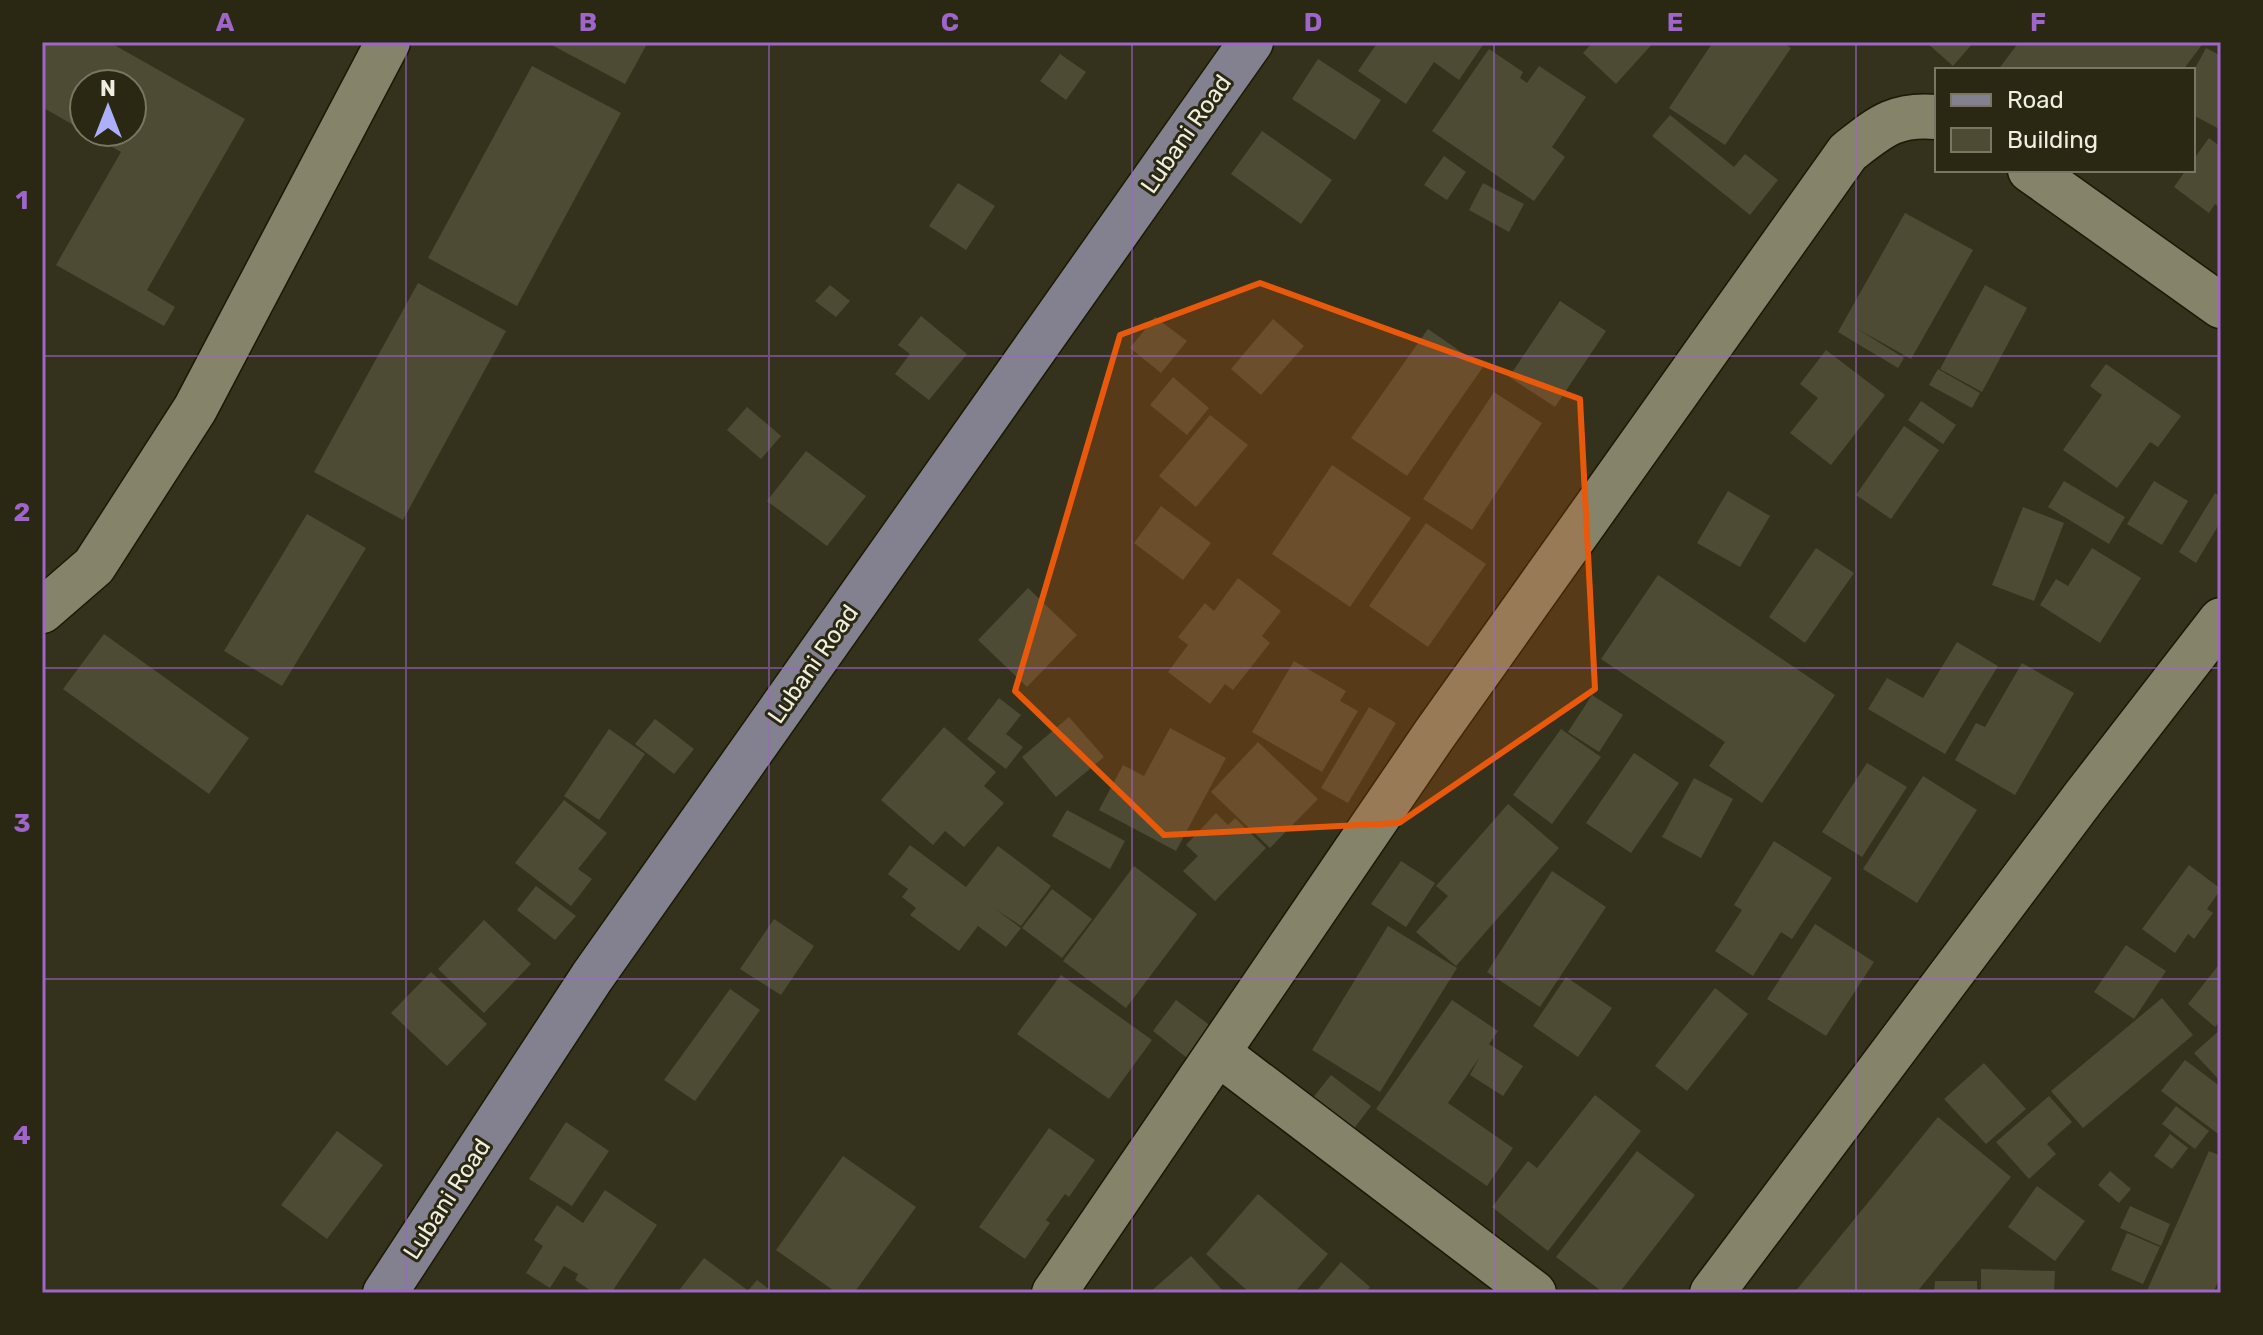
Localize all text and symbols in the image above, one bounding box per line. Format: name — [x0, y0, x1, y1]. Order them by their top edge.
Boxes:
text: A — [216, 7, 235, 38]
text: B — [579, 7, 597, 38]
text: C — [941, 7, 959, 38]
text: D — [1304, 7, 1322, 38]
text: E — [1667, 7, 1683, 38]
text: F — [2030, 7, 2046, 38]
north arrow — [68, 68, 148, 148]
legend — [1935, 68, 2195, 172]
street label: Lubani Road — [1135, 69, 1237, 199]
text: N — [100, 75, 116, 102]
text: Road — [2007, 86, 2064, 114]
text: Building — [2007, 126, 2098, 154]
text: 1 — [16, 185, 28, 216]
text: 2 — [14, 497, 30, 528]
street label: Lubani Road — [762, 599, 864, 729]
text: 3 — [13, 808, 31, 839]
text: 4 — [13, 1120, 31, 1151]
street label: Lubani Road — [398, 1133, 496, 1265]

